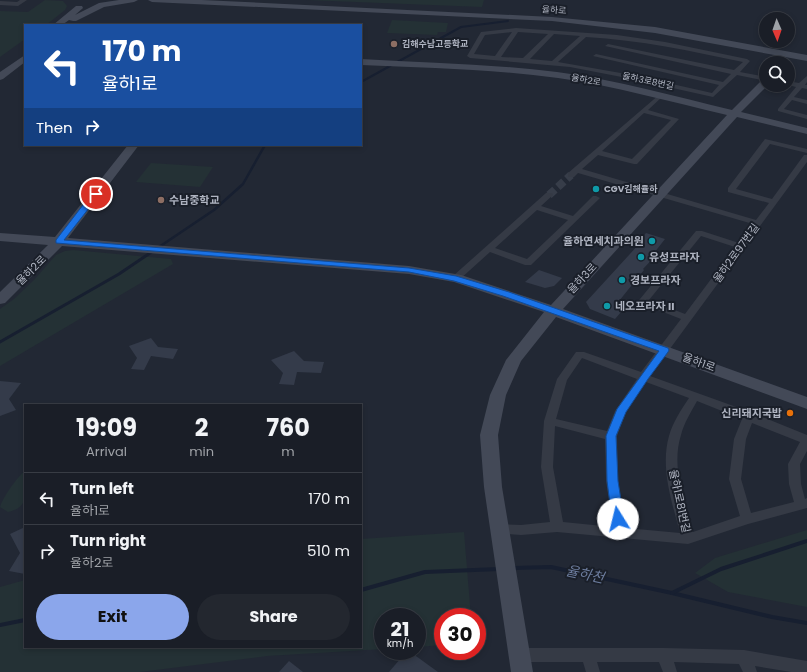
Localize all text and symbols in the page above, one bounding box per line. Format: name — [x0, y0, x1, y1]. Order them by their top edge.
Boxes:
street label: 율하로 — [541, 3, 567, 17]
north arrow — [759, 12, 795, 48]
map controls — [759, 12, 795, 92]
text: 170 m — [102, 32, 181, 71]
place label: 김해수남고등학교 — [402, 38, 468, 50]
marker: 김해수남고등학교 — [389, 39, 399, 49]
icon: left — [36, 40, 88, 92]
button: search — [759, 56, 795, 92]
street label: 율하3로8번길 — [621, 70, 675, 92]
text: 율하1로 — [102, 71, 157, 96]
street label: 율하2로 — [570, 71, 602, 89]
icon: right — [81, 116, 103, 138]
text: Then — [36, 117, 73, 138]
pin — [79, 177, 113, 211]
icon: arrive — [85, 183, 107, 205]
place label: CGV김해율하 — [604, 183, 658, 195]
marker: CGV김해율하 — [591, 184, 601, 194]
place label: 수남중학교 — [169, 192, 220, 208]
marker: 수남중학교 — [156, 195, 166, 205]
street label: 율하2로97번길 — [709, 220, 763, 286]
place label: 율하연세치과의원 — [563, 233, 644, 249]
marker: 율하연세치과의원 — [647, 236, 657, 246]
place label: 유성프라자 — [649, 249, 700, 265]
street label: 율하2로 — [12, 251, 50, 289]
marker: 유성프라자 — [636, 252, 646, 262]
street label: 율하3로 — [564, 259, 600, 297]
place label: 경보프라자 — [630, 272, 681, 288]
marker: 경보프라자 — [617, 275, 627, 285]
place label: 네오프라자 II — [615, 298, 674, 314]
marker: 네오프라자 II — [602, 301, 612, 311]
street label: 율하1로 — [680, 349, 718, 375]
place label: 신리돼지국밥 — [721, 405, 782, 421]
marker: 신리돼지국밥 — [785, 408, 795, 418]
text: 19:09 — [76, 411, 137, 444]
text: 2 — [195, 411, 208, 444]
text: 760 — [266, 411, 310, 444]
text: Arrival — [86, 442, 127, 461]
text: min — [189, 442, 214, 461]
text: m — [281, 442, 295, 461]
street label: 율하1로81번길 — [665, 468, 695, 534]
text: Turn left — [70, 478, 134, 499]
icon: left — [36, 488, 58, 510]
text: 170 m — [308, 488, 350, 509]
position arrow — [597, 498, 639, 540]
text: 율하1로 — [70, 501, 110, 520]
text: Turn right — [70, 530, 146, 551]
icon: right — [36, 540, 58, 562]
text: 510 m — [307, 540, 350, 561]
text: 율하2로 — [70, 553, 113, 572]
water label: 율하천 — [564, 560, 607, 588]
button: Exit — [36, 594, 189, 640]
button: Share — [197, 594, 350, 640]
speed limit sign: 30 — [434, 608, 486, 660]
text: 21 — [391, 615, 409, 643]
text: km/h — [387, 636, 413, 651]

